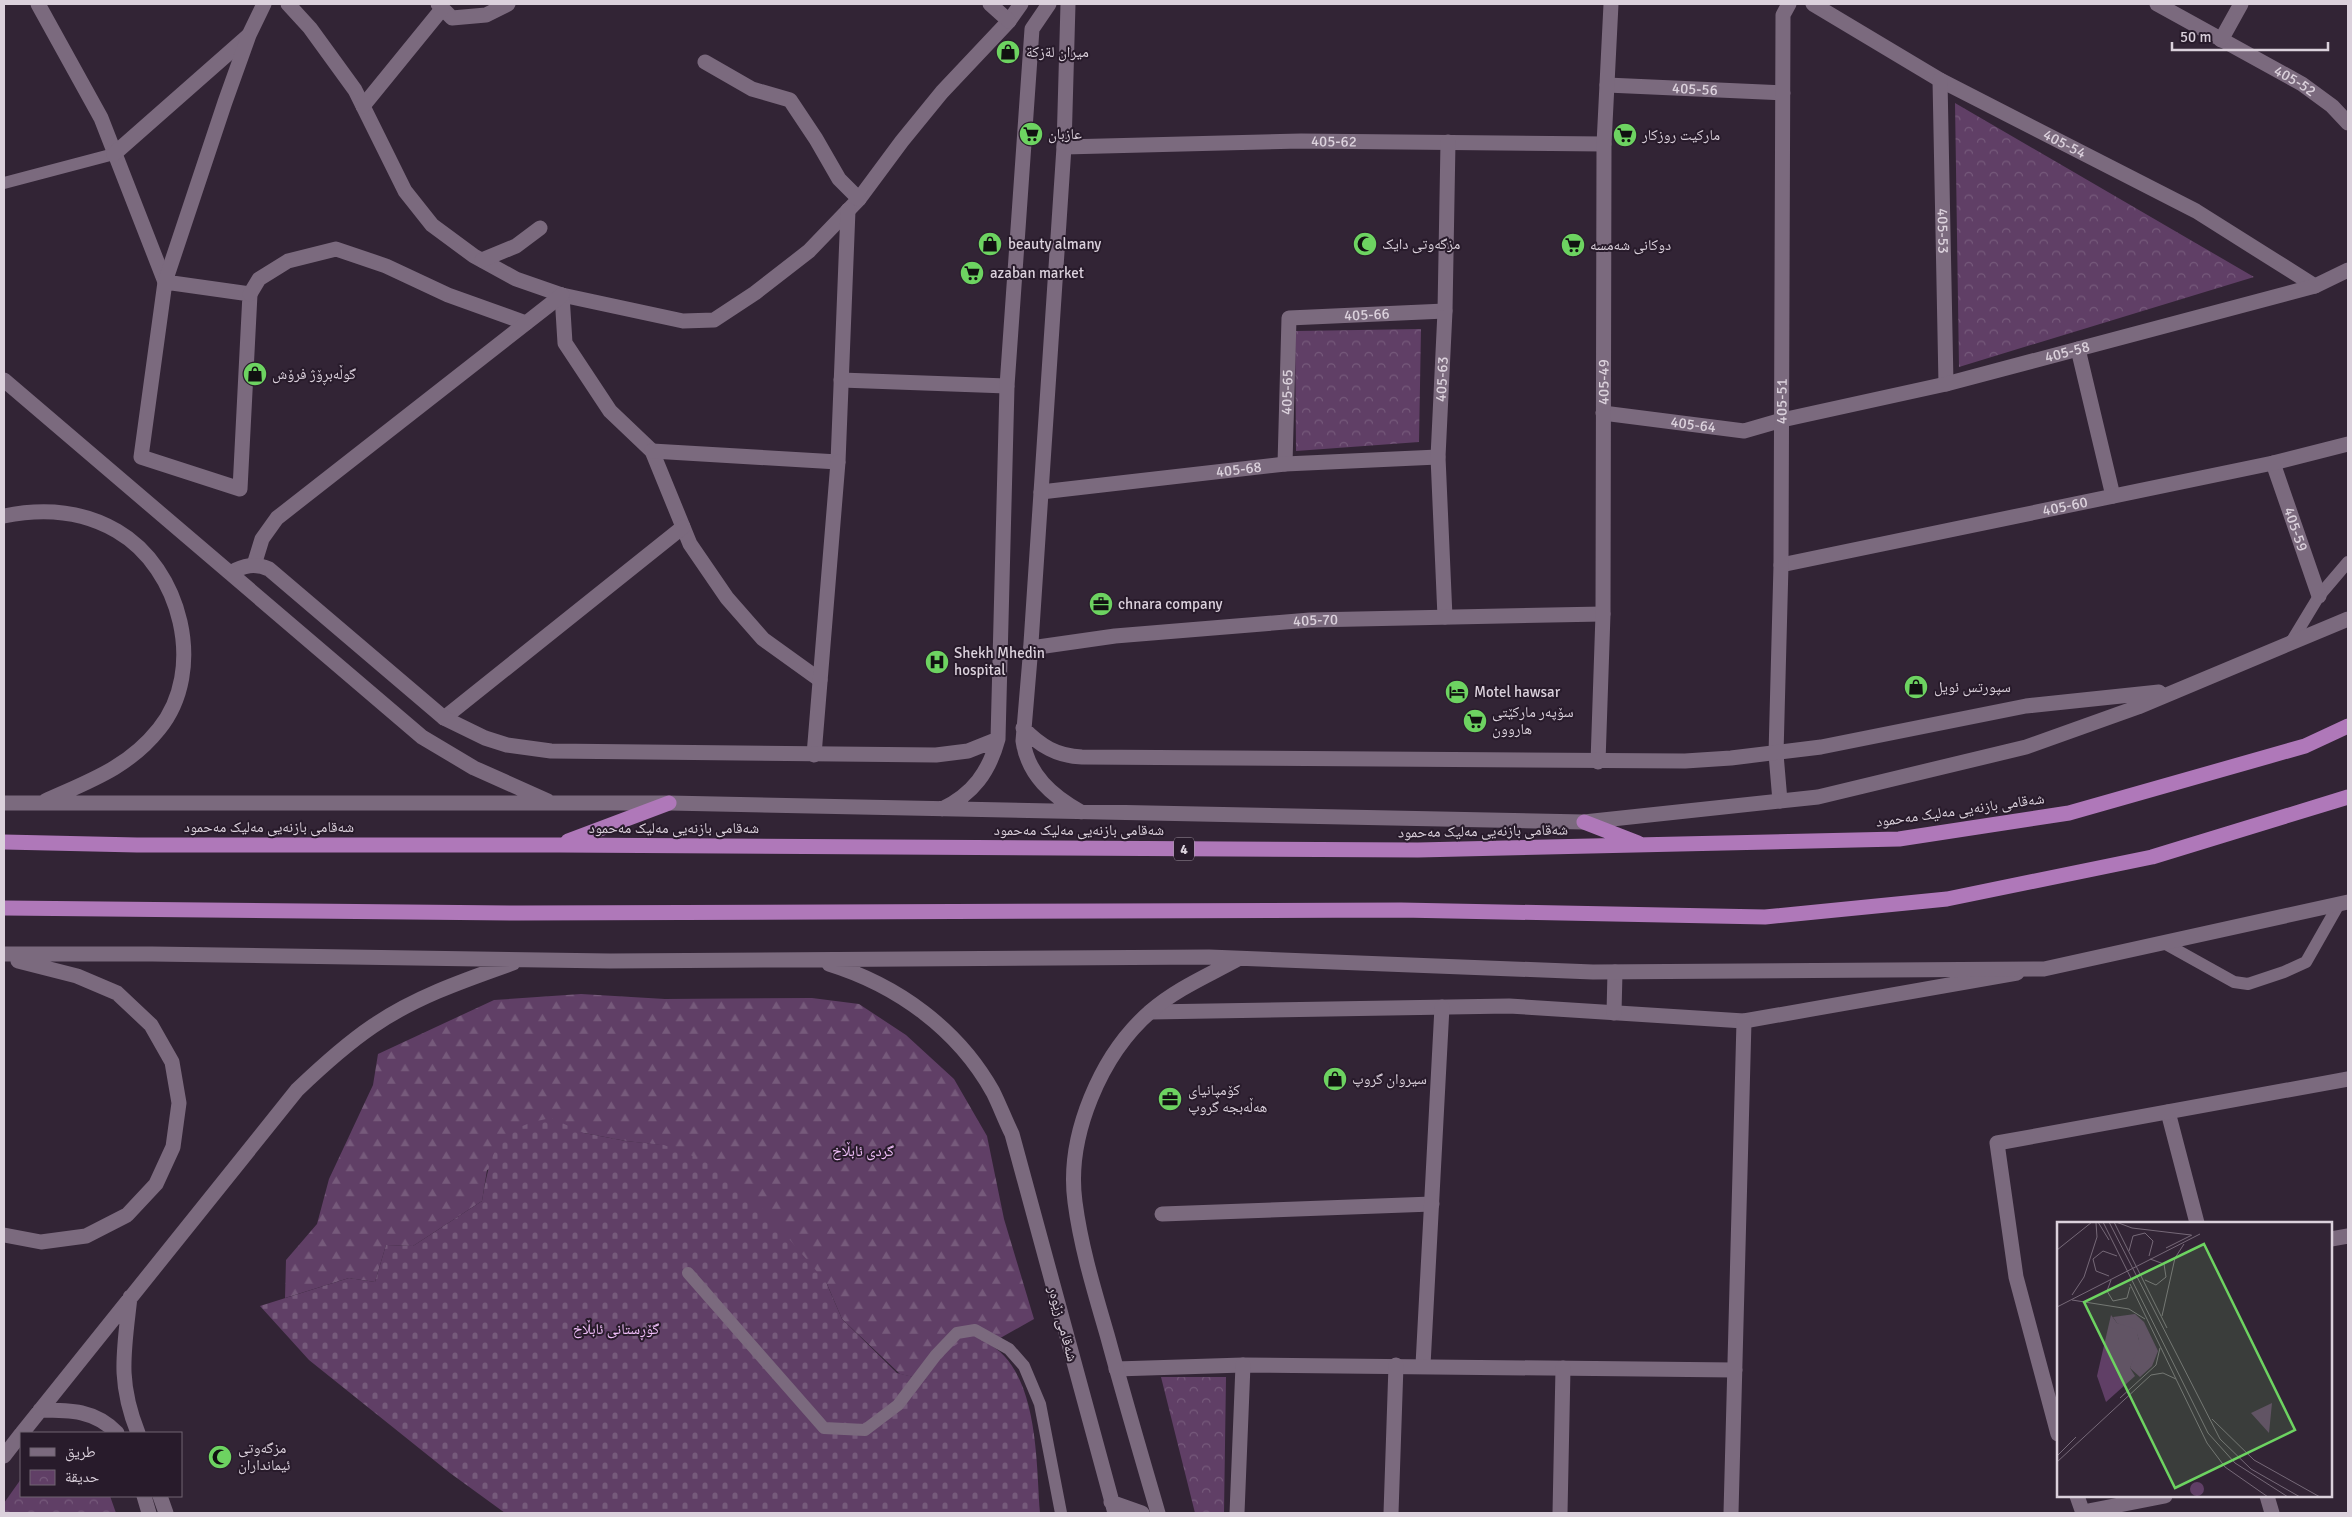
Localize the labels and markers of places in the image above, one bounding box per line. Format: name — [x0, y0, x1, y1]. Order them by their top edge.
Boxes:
shop icon: ميران لةزكة — [995, 39, 1021, 65]
place label: ميران لةزكة — [1026, 43, 1089, 62]
supermarket icon: عازبان — [1018, 121, 1044, 147]
supermarket icon: ماركيت روزكار — [1612, 122, 1638, 148]
place label: عازبان — [1048, 125, 1082, 144]
place label: ماركيت روزكار — [1641, 126, 1720, 144]
shop icon: beauty almany — [977, 231, 1003, 257]
mosque icon: مزگەوتی دایک — [1352, 231, 1378, 257]
supermarket icon: دوکانی شەمسە — [1560, 232, 1586, 258]
place label: beauty almany — [1008, 235, 1101, 253]
place label: مزگەوتی دایک — [1382, 235, 1460, 254]
place label: دوکانی شەمسە — [1590, 236, 1671, 255]
supermarket icon: azaban market — [959, 260, 985, 286]
place label: azaban market — [990, 264, 1084, 282]
shop icon: گوڵەبڕۆژ فرۆش — [242, 361, 268, 387]
place label: گوڵەبڕۆژ فرۆش — [272, 364, 356, 386]
office icon: chnara company — [1088, 591, 1114, 617]
place label: chnara company — [1118, 595, 1223, 613]
place label: Shekh Mhedin hospital — [954, 644, 1045, 679]
hospital icon: Shekh Mhedin hospital — [924, 649, 950, 675]
shop icon: سپورتس ئويل — [1903, 674, 1929, 700]
place label: سپورتس ئويل — [1934, 678, 2011, 697]
hotel icon: Motel hawsar — [1444, 679, 1470, 705]
place label: Motel hawsar — [1474, 683, 1561, 701]
place label: سۆپەر ماركێتی هاروون — [1492, 703, 1574, 739]
supermarket icon: سۆپەر ماركێتی هاروون — [1462, 708, 1488, 734]
shop icon: سیروان گروپ — [1322, 1066, 1348, 1092]
place label: سیروان گروپ — [1352, 1070, 1427, 1089]
place label: کۆمپانیای ھەڵەبجە گروپ — [1188, 1081, 1267, 1116]
office icon: کۆمپانیای ھەڵەبجە گروپ — [1157, 1086, 1183, 1112]
place label: مزگەوتی ئیمانداران — [238, 1439, 290, 1475]
mosque icon: مزگەوتی ئیمانداران — [207, 1444, 233, 1470]

